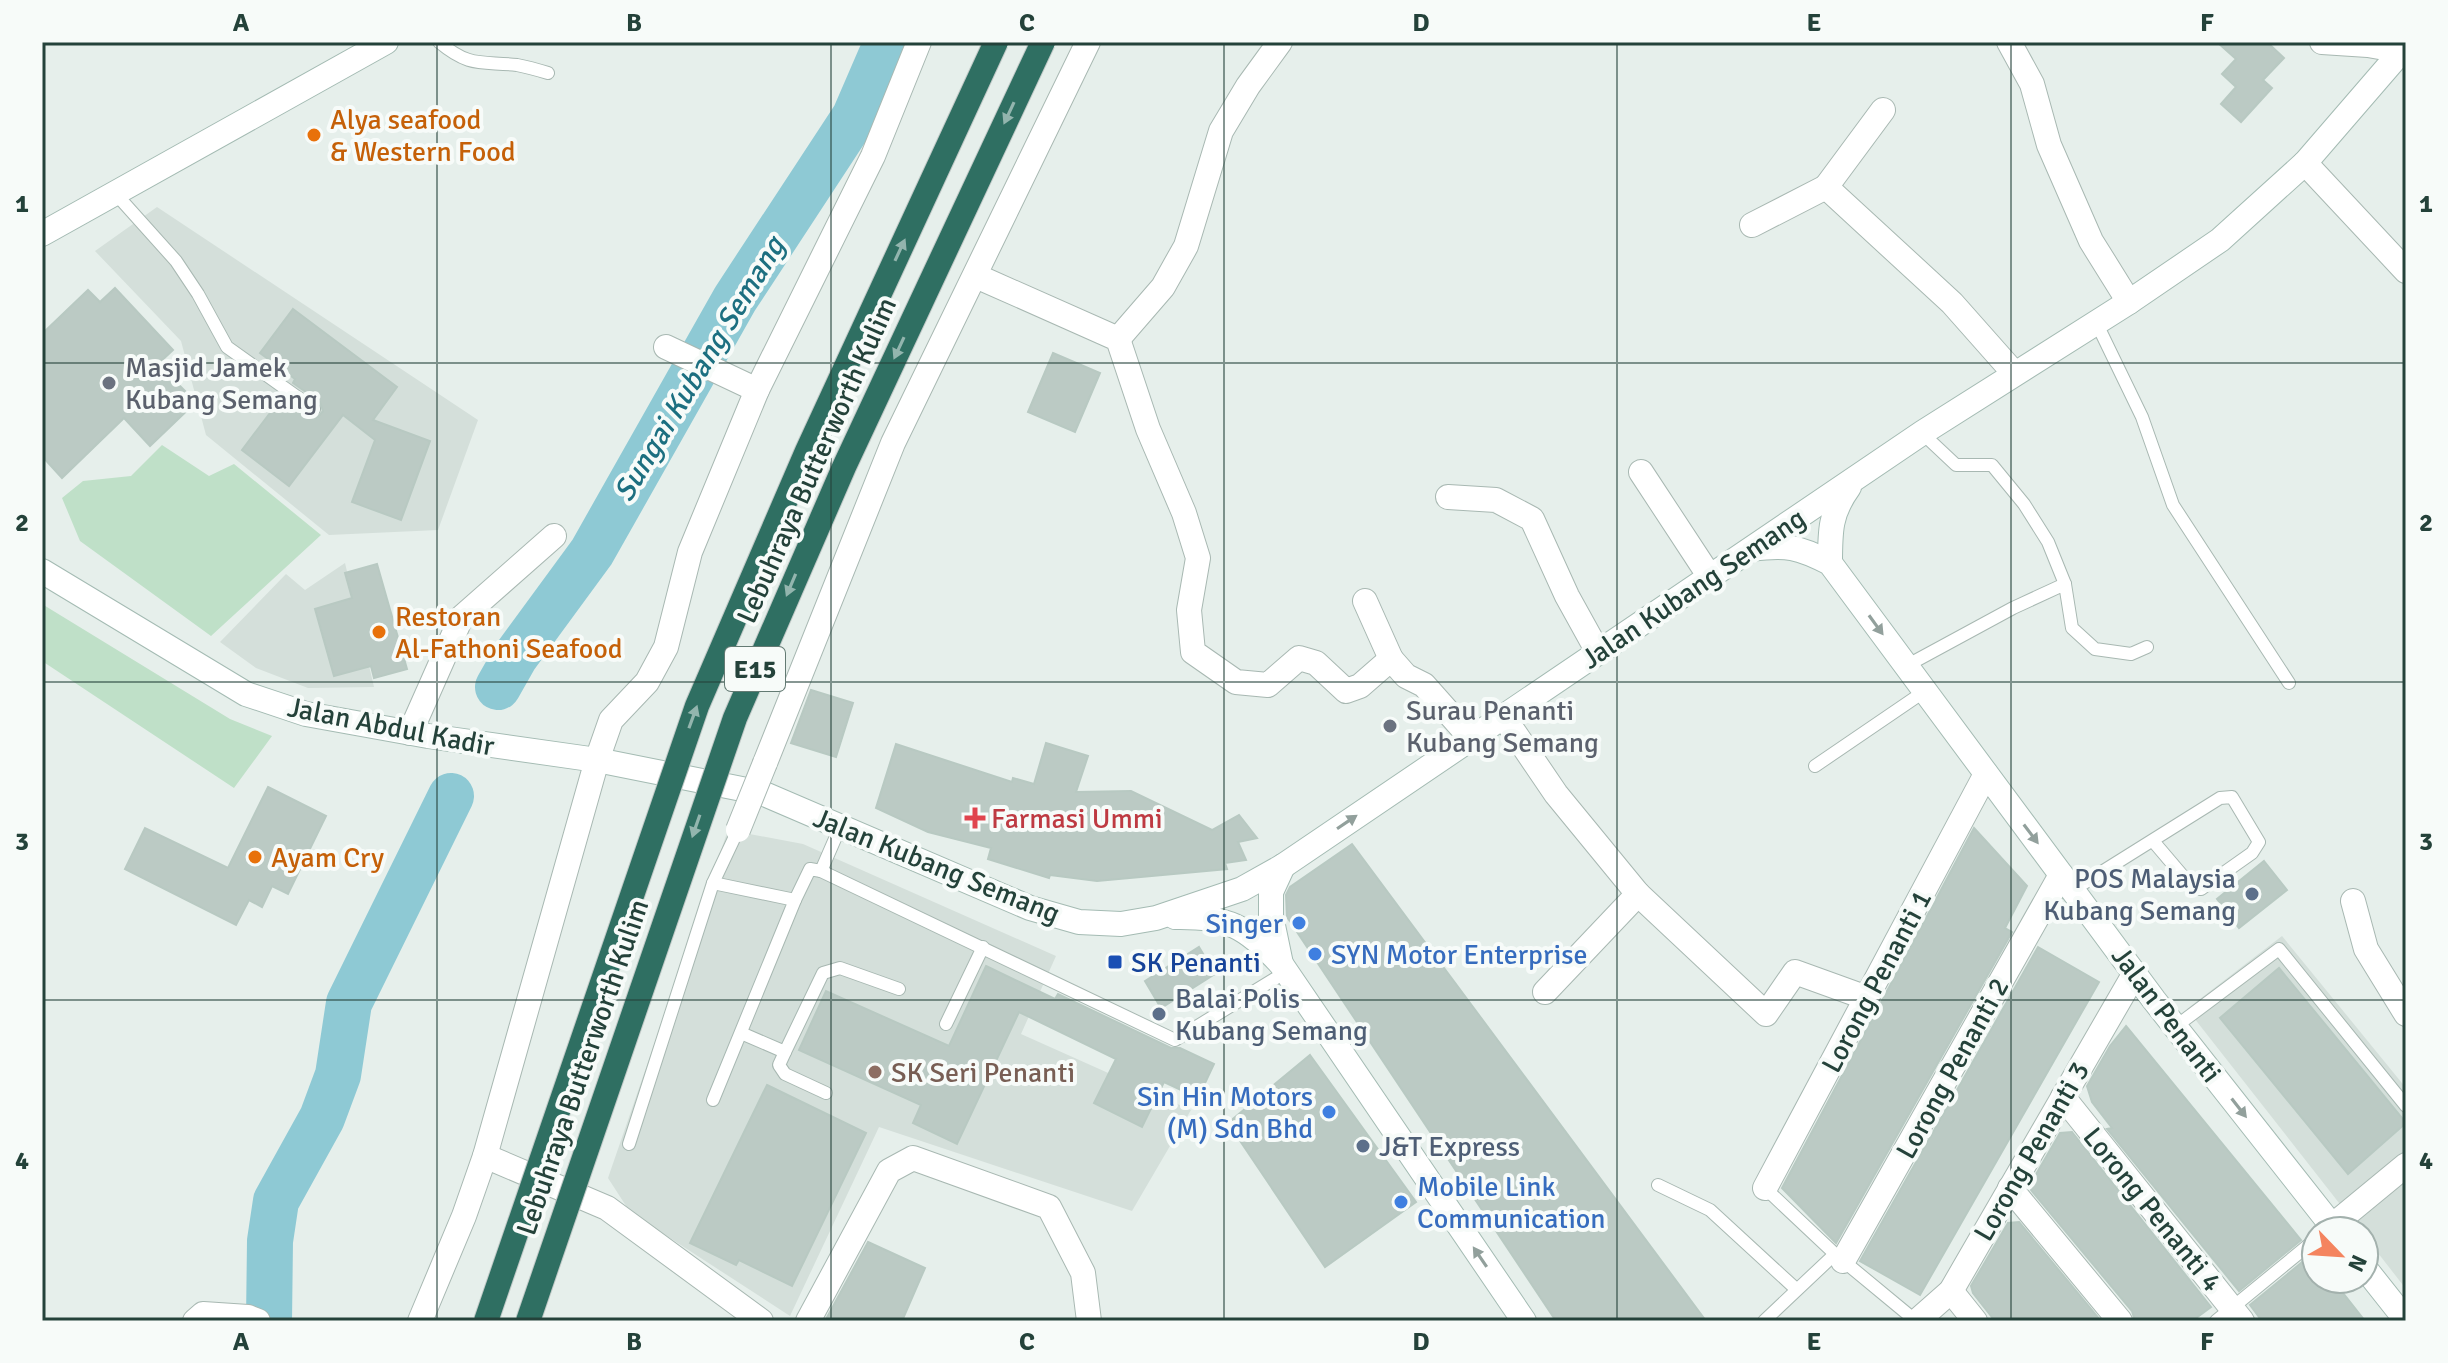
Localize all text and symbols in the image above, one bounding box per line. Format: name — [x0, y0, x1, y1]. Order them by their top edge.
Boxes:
text: A — [233, 7, 250, 39]
text: B — [626, 7, 642, 39]
text: C — [1019, 7, 1035, 39]
text: D — [1412, 7, 1430, 39]
text: E — [1807, 7, 1821, 39]
text: F — [2200, 7, 2214, 39]
one-way arrow — [1003, 101, 1016, 124]
place label: Alya seafood & Western Food — [330, 103, 516, 169]
marker: Alya seafood & Western Food — [305, 126, 323, 144]
text: 1 — [15, 188, 29, 220]
text: 1 — [2419, 188, 2433, 220]
water label: Sungai Kubang Semang — [606, 229, 794, 508]
one-way arrow — [893, 238, 907, 261]
street label: Lebuhraya Butterworth Kulim — [730, 292, 904, 628]
one-way arrow — [892, 336, 906, 360]
place label: Masjid Jamek Kubang Semang — [125, 351, 318, 417]
marker: Masjid Jamek Kubang Semang — [100, 374, 118, 392]
street label: Jalan Kubang Semang — [1575, 501, 1812, 676]
text: 2 — [15, 507, 29, 539]
text: 2 — [2419, 507, 2433, 539]
one-way arrow — [785, 573, 798, 596]
place label: Restoran Al-Fathoni Seafood — [395, 600, 623, 666]
one-way arrow — [1868, 615, 1884, 635]
marker: Restoran Al-Fathoni Seafood — [370, 623, 388, 641]
road number: E15 — [725, 647, 785, 691]
street label: Jalan Abdul Kadir — [285, 690, 498, 764]
place label: Surau Penanti Kubang Semang — [1406, 694, 1599, 760]
one-way arrow — [687, 705, 700, 729]
marker: Surau Penanti Kubang Semang — [1381, 717, 1399, 735]
street label: Jalan Kubang Semang — [808, 801, 1065, 931]
place label: Farmasi Ummi — [991, 802, 1163, 836]
marker: Farmasi Ummi — [966, 809, 984, 827]
one-way arrow — [689, 815, 701, 839]
one-way arrow — [1337, 815, 1358, 830]
one-way arrow — [2023, 824, 2039, 844]
text: 3 — [15, 826, 29, 858]
text: 3 — [2419, 826, 2433, 858]
place label: Ayam Cry — [271, 841, 384, 875]
marker: Ayam Cry — [246, 848, 264, 866]
place label: POS Malaysia Kubang Semang — [2043, 862, 2236, 928]
street label: Lorong Penanti 1 — [1815, 884, 1939, 1079]
marker: POS Malaysia Kubang Semang — [2243, 885, 2261, 903]
street label: Lebuhraya Butterworth Kulim — [509, 895, 656, 1240]
place label: Singer — [1205, 907, 1284, 941]
marker: Singer — [1290, 914, 1308, 932]
place label: SYN Motor Enterprise — [1331, 938, 1588, 972]
street label: Jalan Penanti — [2104, 940, 2228, 1089]
marker: SYN Motor Enterprise — [1306, 945, 1324, 963]
place label: SK Penanti — [1131, 946, 1261, 980]
marker: SK Penanti — [1106, 953, 1124, 971]
street label: Lorong Penanti 2 — [1889, 972, 2017, 1165]
place label: Balai Polis Kubang Semang — [1175, 982, 1368, 1048]
marker: Balai Polis Kubang Semang — [1150, 1005, 1168, 1023]
place label: SK Seri Penanti — [891, 1056, 1075, 1090]
street label: Lorong Penanti 3 — [1967, 1056, 2097, 1247]
marker: SK Seri Penanti — [866, 1063, 884, 1081]
place label: Sin Hin Motors (M) Sdn Bhd — [1137, 1080, 1313, 1146]
one-way arrow — [2230, 1098, 2247, 1118]
marker: Sin Hin Motors (M) Sdn Bhd — [1320, 1103, 1338, 1121]
street label: Lorong Penanti 4 — [2076, 1121, 2229, 1299]
place label: J&T Express — [1379, 1130, 1520, 1164]
marker: J&T Express — [1354, 1137, 1372, 1155]
text: 4 — [15, 1145, 29, 1177]
text: 4 — [2419, 1145, 2433, 1177]
place label: Mobile Link Communication — [1417, 1170, 1606, 1236]
marker: Mobile Link Communication — [1392, 1193, 1410, 1211]
north arrow — [2300, 1215, 2380, 1295]
one-way arrow — [1473, 1246, 1488, 1267]
text: N — [2342, 1251, 2373, 1276]
text: A — [233, 1326, 250, 1358]
text: B — [626, 1326, 642, 1358]
text: C — [1019, 1326, 1035, 1358]
text: D — [1412, 1326, 1430, 1358]
text: E — [1807, 1326, 1821, 1358]
text: F — [2200, 1326, 2214, 1358]

